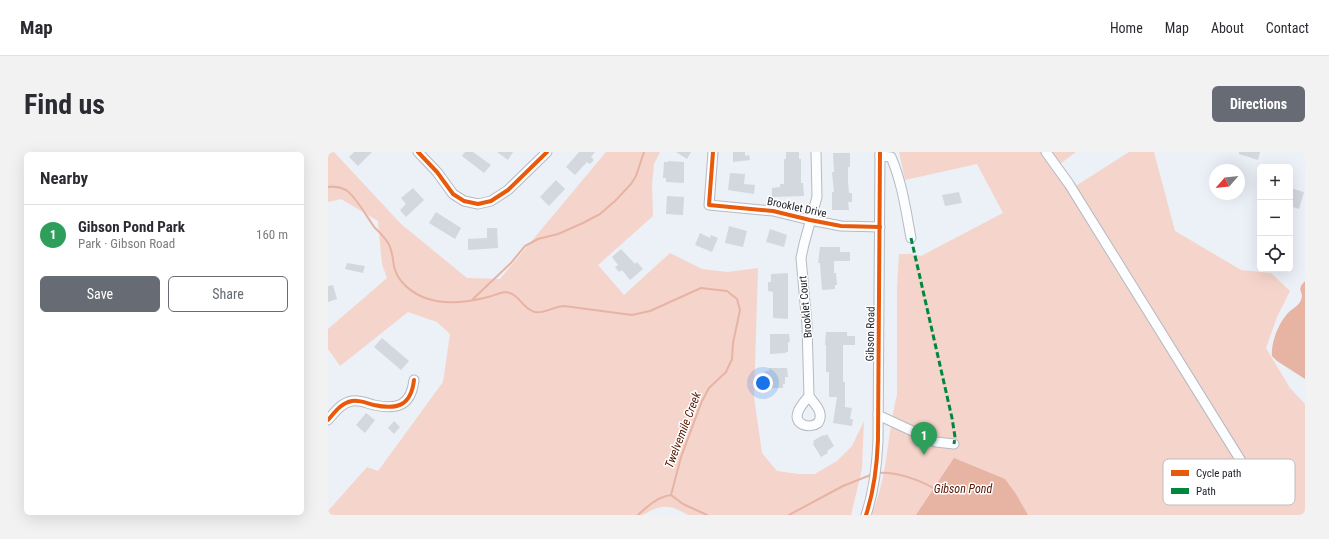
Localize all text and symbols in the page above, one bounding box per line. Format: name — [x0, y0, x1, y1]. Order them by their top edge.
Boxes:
text: Map — [20, 16, 53, 39]
text: Home — [1110, 20, 1143, 36]
text: Map — [1165, 20, 1189, 36]
text: About — [1211, 20, 1244, 36]
text: Contact — [1266, 20, 1309, 36]
button: Directions — [1212, 86, 1305, 122]
text: Find us — [24, 88, 105, 121]
north arrow — [1209, 164, 1245, 200]
map controls — [1257, 164, 1293, 272]
button: + — [1257, 164, 1293, 200]
text: Nearby — [40, 168, 88, 188]
street label: Brooklet Drive — [766, 195, 828, 220]
button: − — [1257, 200, 1293, 236]
text: Gibson Pond Park — [78, 218, 185, 236]
text: 1 — [50, 227, 56, 242]
text: 160 m — [256, 227, 288, 242]
text: Park · Gibson Road — [78, 236, 175, 251]
button: locate — [1257, 236, 1293, 272]
street label: Brooklet Court — [796, 275, 815, 339]
button: Save — [40, 276, 160, 312]
button: Share — [168, 276, 288, 312]
street label: Gibson Road — [864, 306, 877, 362]
your location — [753, 373, 773, 393]
water label: Twelvemile Creek — [662, 389, 704, 470]
pin: 1 — [911, 422, 937, 455]
legend — [1163, 459, 1295, 505]
text: Cycle path — [1196, 467, 1241, 480]
water label: Gibson Pond — [934, 482, 992, 496]
text: Path — [1196, 485, 1216, 498]

